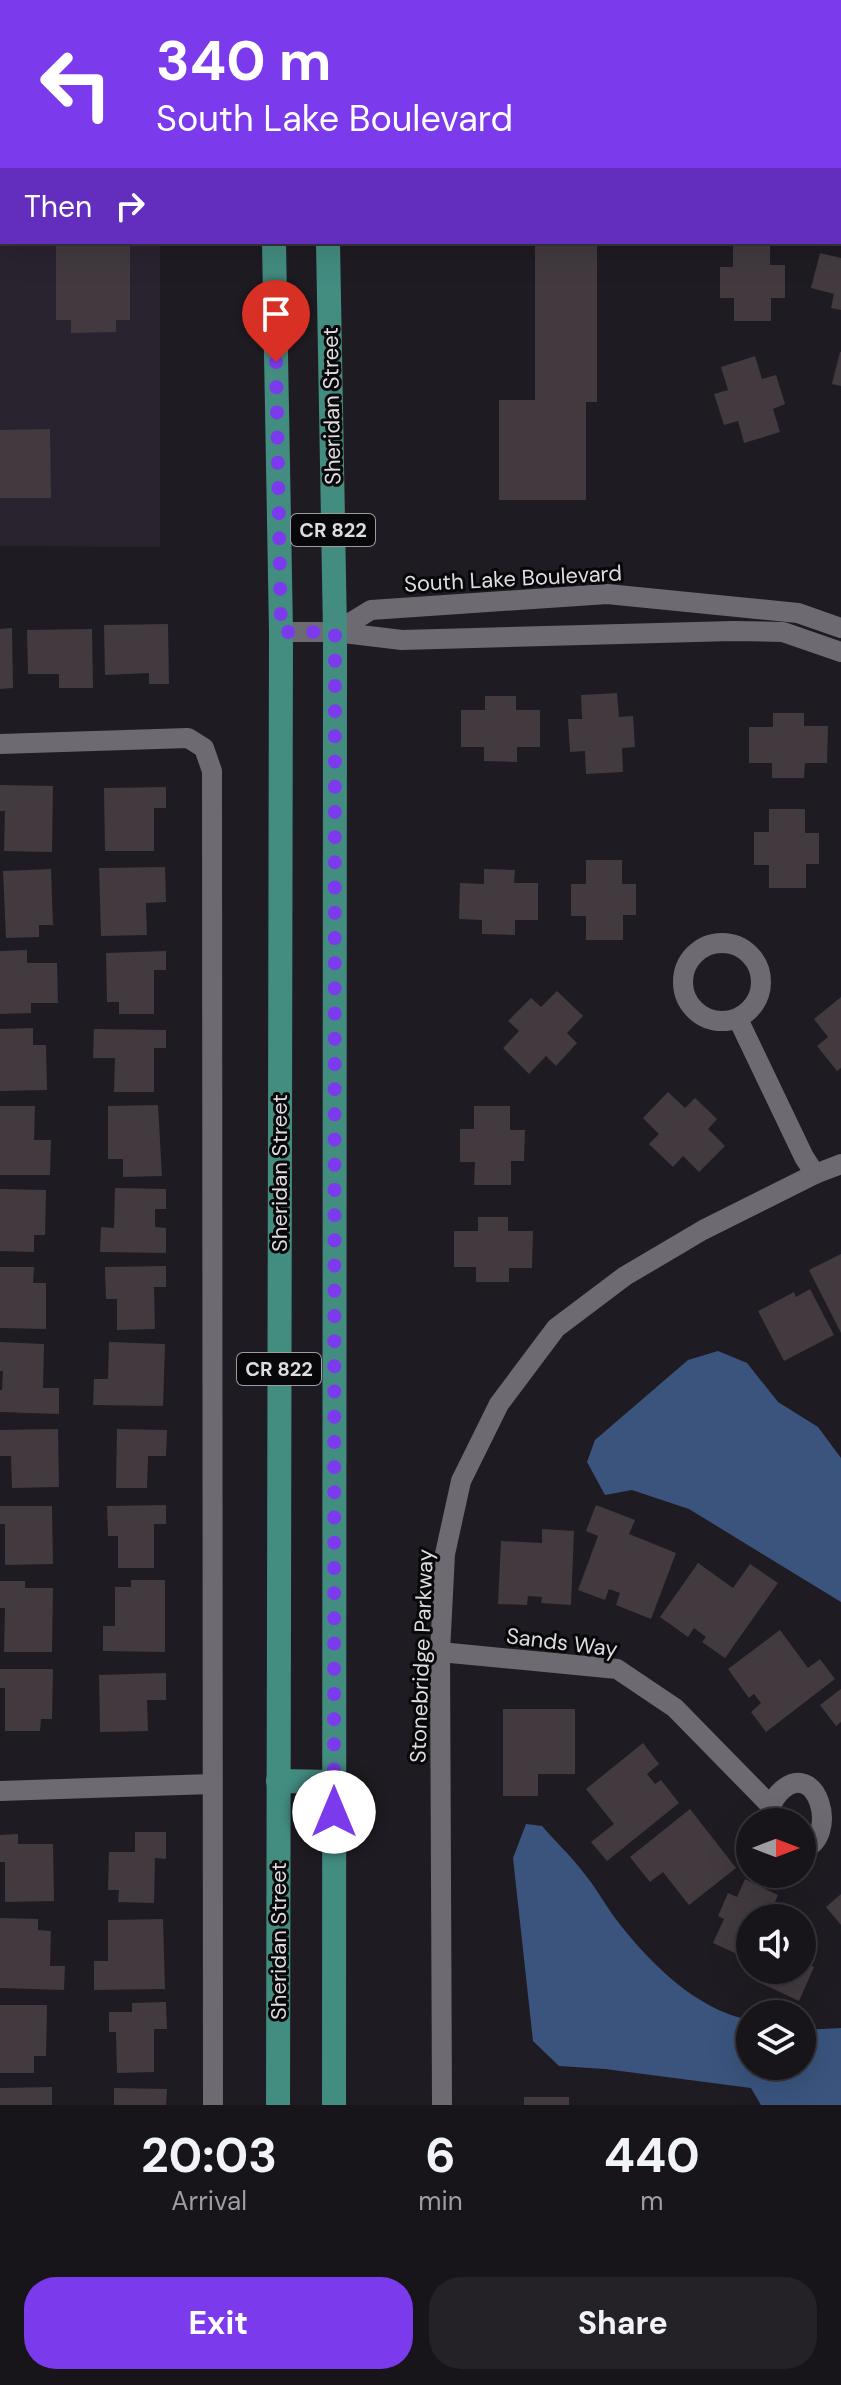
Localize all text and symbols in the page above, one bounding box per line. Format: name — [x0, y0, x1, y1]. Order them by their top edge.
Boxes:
text: 340 m — [156, 24, 331, 97]
icon: left — [24, 32, 128, 136]
text: South Lake Boulevard — [156, 95, 513, 142]
icon: right — [108, 184, 152, 228]
text: Then — [24, 187, 92, 226]
pin — [242, 280, 310, 362]
icon: arrive — [254, 292, 298, 336]
street label: Sheridan Street — [316, 327, 347, 485]
road number: CR 822 — [291, 514, 375, 546]
street label: South Lake Boulevard — [403, 558, 623, 599]
street label: Sheridan Street — [265, 1094, 294, 1252]
road number: CR 822 — [237, 1353, 321, 1385]
street label: Stonebridge Parkway — [403, 1549, 440, 1764]
street label: Sands Way — [505, 1621, 619, 1664]
position arrow — [292, 1770, 376, 1854]
north arrow — [736, 1808, 816, 1888]
map controls — [736, 1808, 816, 2080]
street label: Sheridan Street — [264, 1862, 293, 2020]
button: sound — [736, 1904, 816, 1984]
button: layers — [736, 2000, 816, 2080]
text: 20:03 — [141, 2124, 277, 2187]
text: 6 — [425, 2124, 456, 2187]
text: 440 — [604, 2124, 700, 2187]
text: Arrival — [171, 2184, 247, 2218]
text: min — [418, 2184, 463, 2218]
text: m — [640, 2184, 663, 2218]
button: Exit — [24, 2277, 413, 2369]
button: Share — [429, 2277, 817, 2369]

